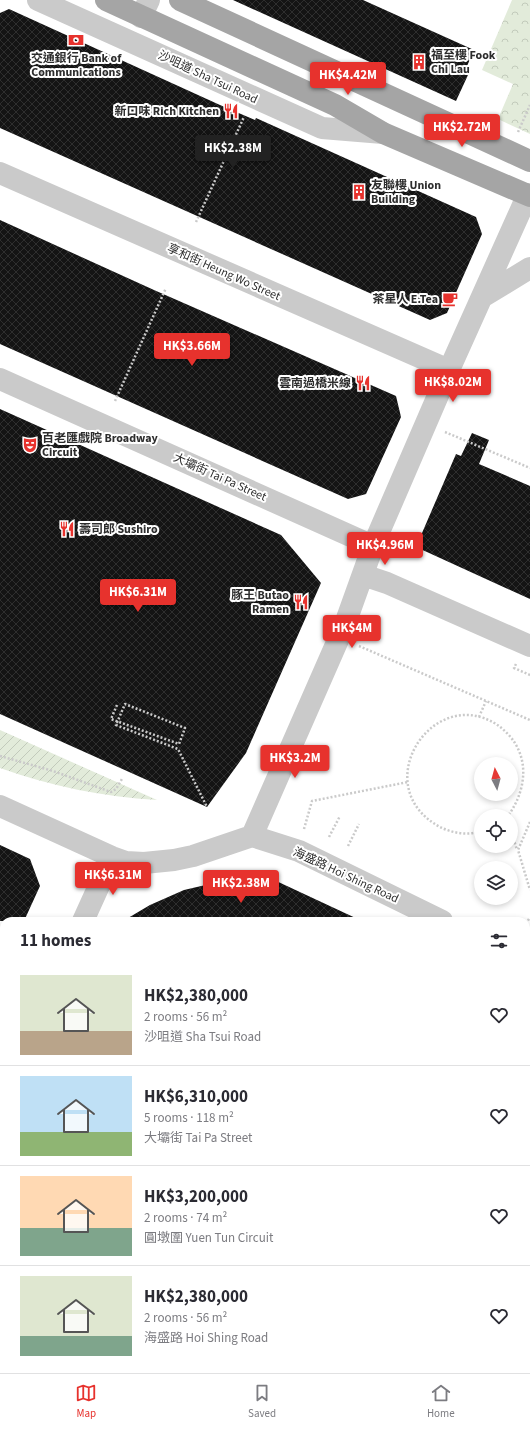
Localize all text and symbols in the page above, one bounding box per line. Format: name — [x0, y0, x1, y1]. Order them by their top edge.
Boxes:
bank icon: 交通銀行 Bank of Communications — [67, 31, 85, 49]
street label: 沙咀道 Sha Tsui Road — [155, 47, 260, 108]
place label: 福至樓 Fook Chi Lau — [431, 47, 496, 78]
place label: 交通銀行 Bank of Communications — [31, 50, 122, 81]
building icon: 福至樓 Fook Chi Lau — [410, 53, 428, 71]
pin: HK$4.42M — [307, 62, 389, 96]
text: HK$4.42M — [319, 66, 377, 84]
restaurant icon: 新口味 Rich Kitchen — [222, 102, 240, 120]
place label: 新口味 Rich Kitchen — [114, 103, 219, 120]
pin: HK$2.72M — [421, 114, 503, 148]
text: HK$2.72M — [433, 118, 491, 136]
pin: HK$2.38M — [192, 135, 274, 169]
text: HK$2.38M — [204, 139, 262, 157]
place label: 友聯樓 Union Building — [371, 177, 441, 208]
building icon: 友聯樓 Union Building — [350, 183, 368, 201]
street label: 享和街 Heung Wo Street — [165, 240, 283, 305]
cafe icon: 茶星人 E.Tea — [441, 290, 459, 308]
place label: 茶星人 E.Tea — [372, 291, 438, 308]
pin: HK$3.66M — [151, 333, 233, 367]
text: HK$3.66M — [163, 337, 221, 355]
pin: HK$8.02M — [412, 369, 494, 403]
text: HK$8.02M — [424, 373, 482, 391]
restaurant icon: 雲南過橋米線 — [354, 374, 372, 392]
place label: 雲南過橋米線 — [279, 375, 351, 392]
place label: 百老匯戲院 Broadway Circuit — [42, 430, 159, 461]
theatre icon: 百老匯戲院 Broadway Circuit — [21, 436, 39, 454]
street label: 大壩街 Tai Pa Street — [171, 449, 269, 506]
restaurant icon: 壽司郎 Sushiro — [58, 520, 76, 538]
place label: 壽司郎 Sushiro — [79, 521, 158, 538]
pin: HK$4.96M — [344, 532, 426, 566]
text: HK$4.96M — [356, 536, 414, 554]
pin: HK$6.31M — [97, 579, 179, 613]
text: HK$6.31M — [109, 583, 167, 601]
place label: 豚王 Butao Ramen — [231, 587, 289, 618]
restaurant icon: 豚王 Butao Ramen — [292, 593, 310, 611]
pin: HK$4M — [324, 615, 380, 649]
text: HK$4M — [332, 619, 372, 637]
pin: HK$3.2M — [258, 745, 332, 779]
text: HK$3.2M — [269, 749, 321, 767]
north arrow — [474, 757, 518, 801]
map controls — [474, 757, 518, 905]
button: locate — [474, 809, 518, 853]
street label: 海盛路 Hoi Shing Road — [290, 844, 401, 907]
button: layers — [474, 861, 518, 905]
pin: HK$6.31M — [72, 862, 154, 896]
text: HK$6.31M — [84, 866, 142, 884]
pin: HK$2.38M — [200, 870, 282, 904]
text: HK$2.38M — [212, 874, 270, 892]
text: 11 homes — [20, 929, 91, 953]
icon: filters — [488, 930, 510, 952]
text: HK$2,380,000 — [144, 984, 248, 1008]
icon: home — [52, 991, 100, 1039]
icon: heart — [488, 1004, 510, 1026]
text: 2 rooms · 56 m² — [144, 1008, 227, 1026]
text: 沙咀道 Sha Tsui Road — [144, 1028, 261, 1046]
text: HK$6,310,000 — [144, 1085, 248, 1109]
icon: home — [52, 1092, 100, 1140]
icon: heart — [488, 1105, 510, 1127]
text: 5 rooms · 118 m² — [144, 1109, 234, 1127]
text: 大壩街 Tai Pa Street — [144, 1129, 253, 1147]
text: HK$3,200,000 — [144, 1185, 248, 1209]
icon: home — [52, 1192, 100, 1240]
icon: heart — [488, 1205, 510, 1227]
text: 2 rooms · 74 m² — [144, 1209, 227, 1227]
text: 圓墩圍 Yuen Tun Circuit — [144, 1229, 273, 1247]
text: HK$2,380,000 — [144, 1285, 248, 1309]
icon: home — [52, 1292, 100, 1340]
icon: heart — [488, 1305, 510, 1327]
text: 2 rooms · 56 m² — [144, 1309, 227, 1327]
text: 海盛路 Hoi Shing Road — [144, 1329, 268, 1347]
tab: Map — [75, 1382, 97, 1421]
tab: Saved — [248, 1382, 276, 1421]
tab: Home — [427, 1382, 455, 1421]

